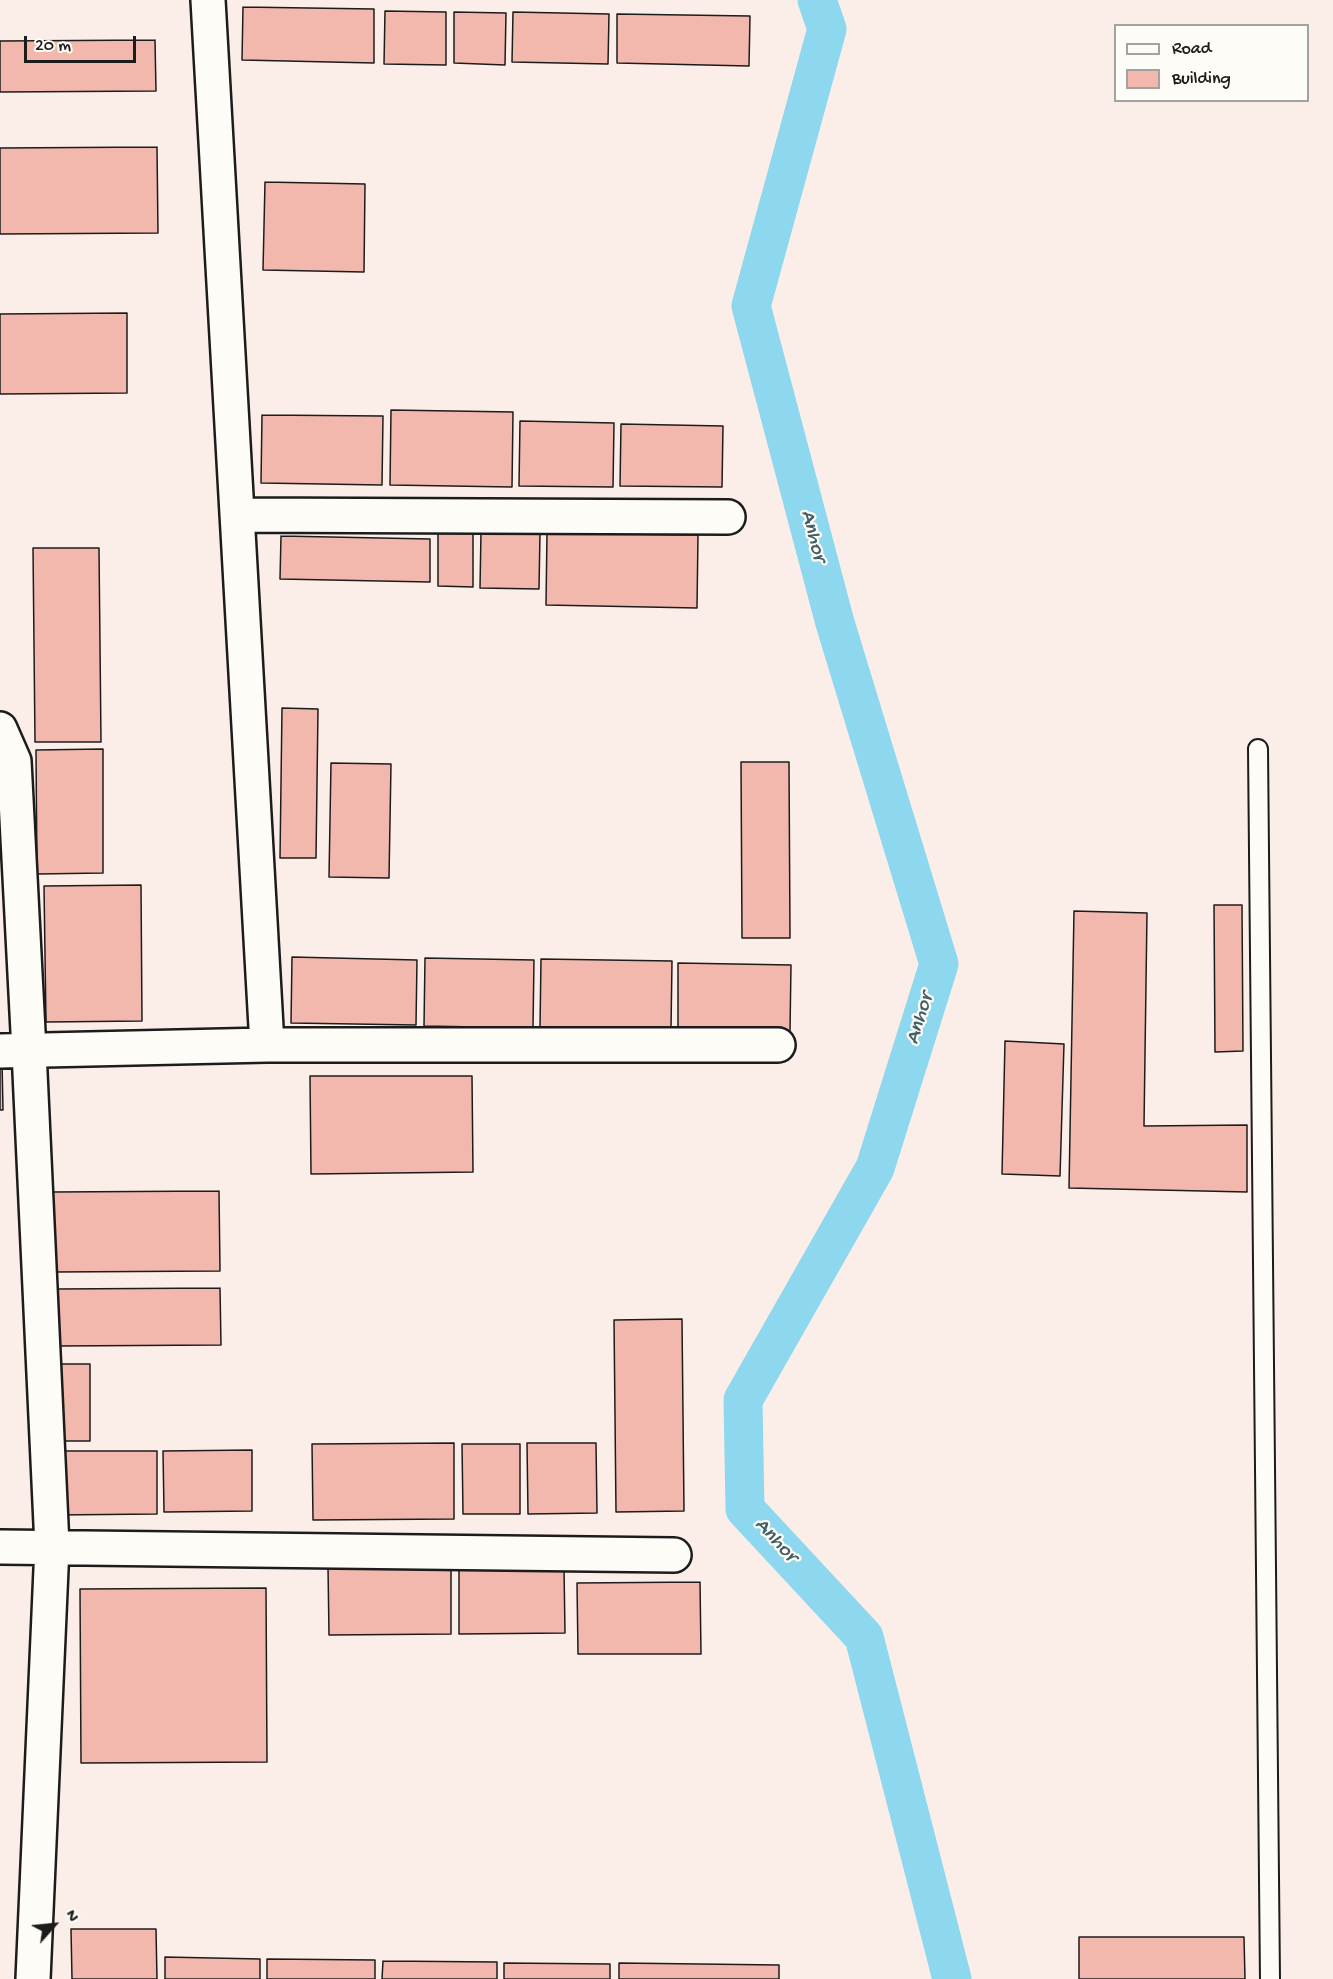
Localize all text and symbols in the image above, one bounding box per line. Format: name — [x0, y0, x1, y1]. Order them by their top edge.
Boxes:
scale bar — [27, 24, 140, 62]
legend — [1114, 24, 1309, 102]
text: 20 m — [35, 36, 71, 57]
text: Road — [1172, 39, 1211, 60]
text: Building — [1172, 69, 1231, 90]
water label: Anhor — [793, 508, 831, 564]
water label: Anhor — [901, 990, 941, 1048]
water label: Anhor — [748, 1513, 802, 1569]
north arrow — [24, 1895, 84, 1955]
text: N — [60, 1908, 81, 1926]

